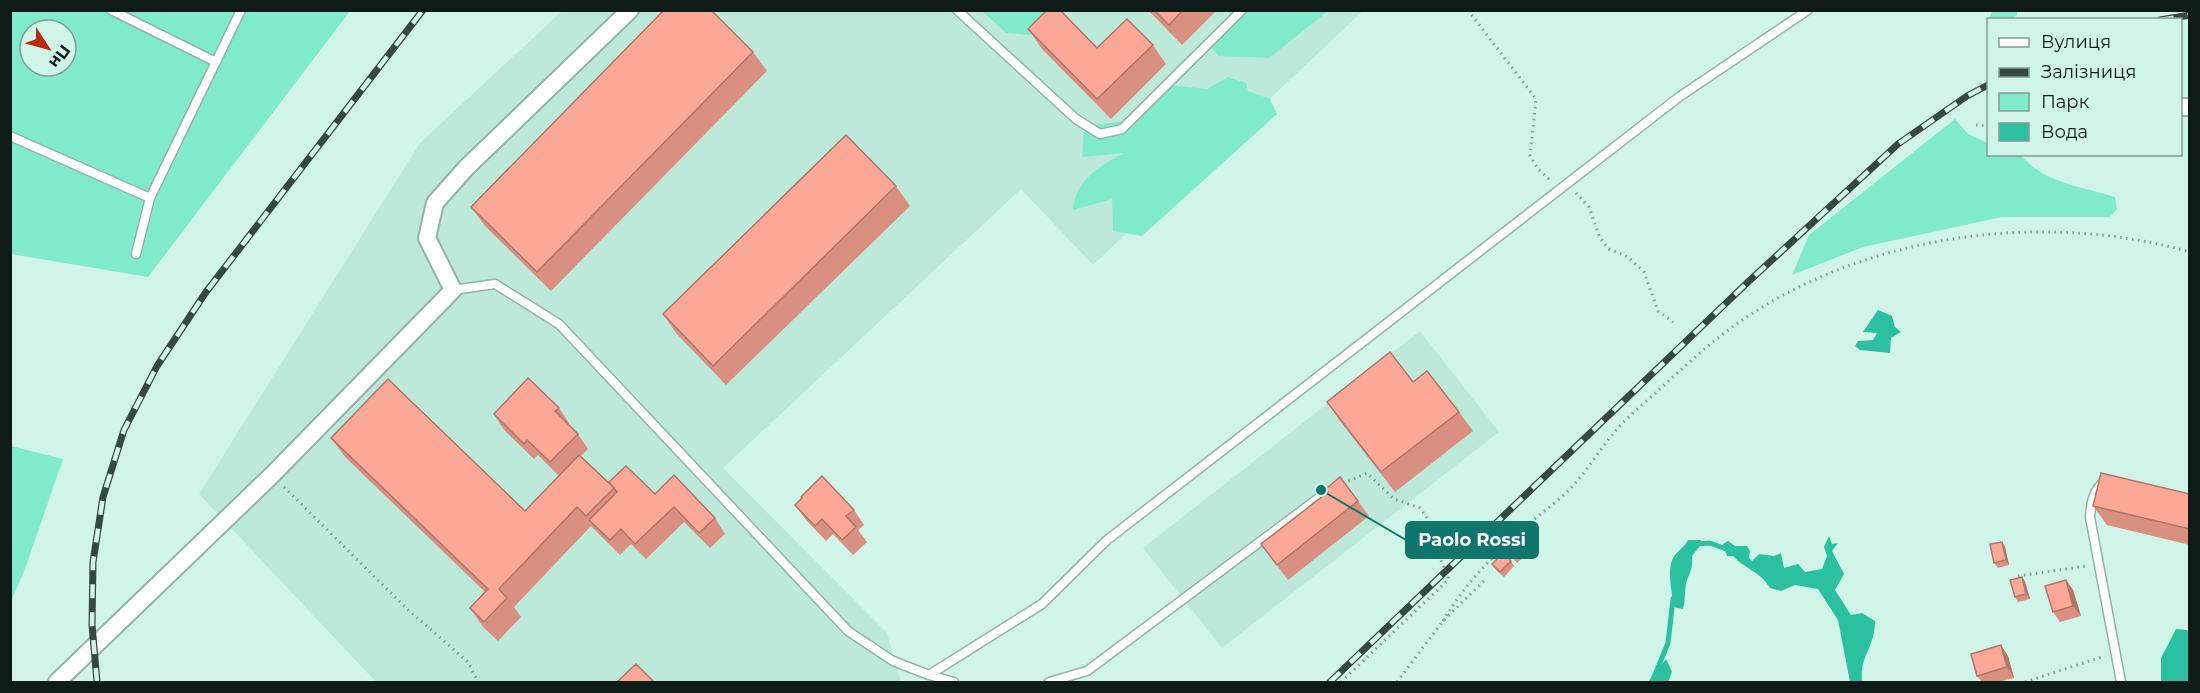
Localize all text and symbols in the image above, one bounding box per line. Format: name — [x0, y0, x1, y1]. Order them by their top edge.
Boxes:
north arrow — [18, 18, 78, 78]
legend — [1987, 18, 2182, 156]
text: Вулиця — [2041, 31, 2111, 53]
text: Пн — [45, 41, 75, 72]
text: Залізниця — [2041, 61, 2136, 83]
text: Парк — [2041, 91, 2090, 113]
text: Вода — [2041, 121, 2088, 143]
callout: Paolo Rossi — [1406, 522, 1538, 558]
text: Paolo Rossi — [1418, 529, 1526, 551]

